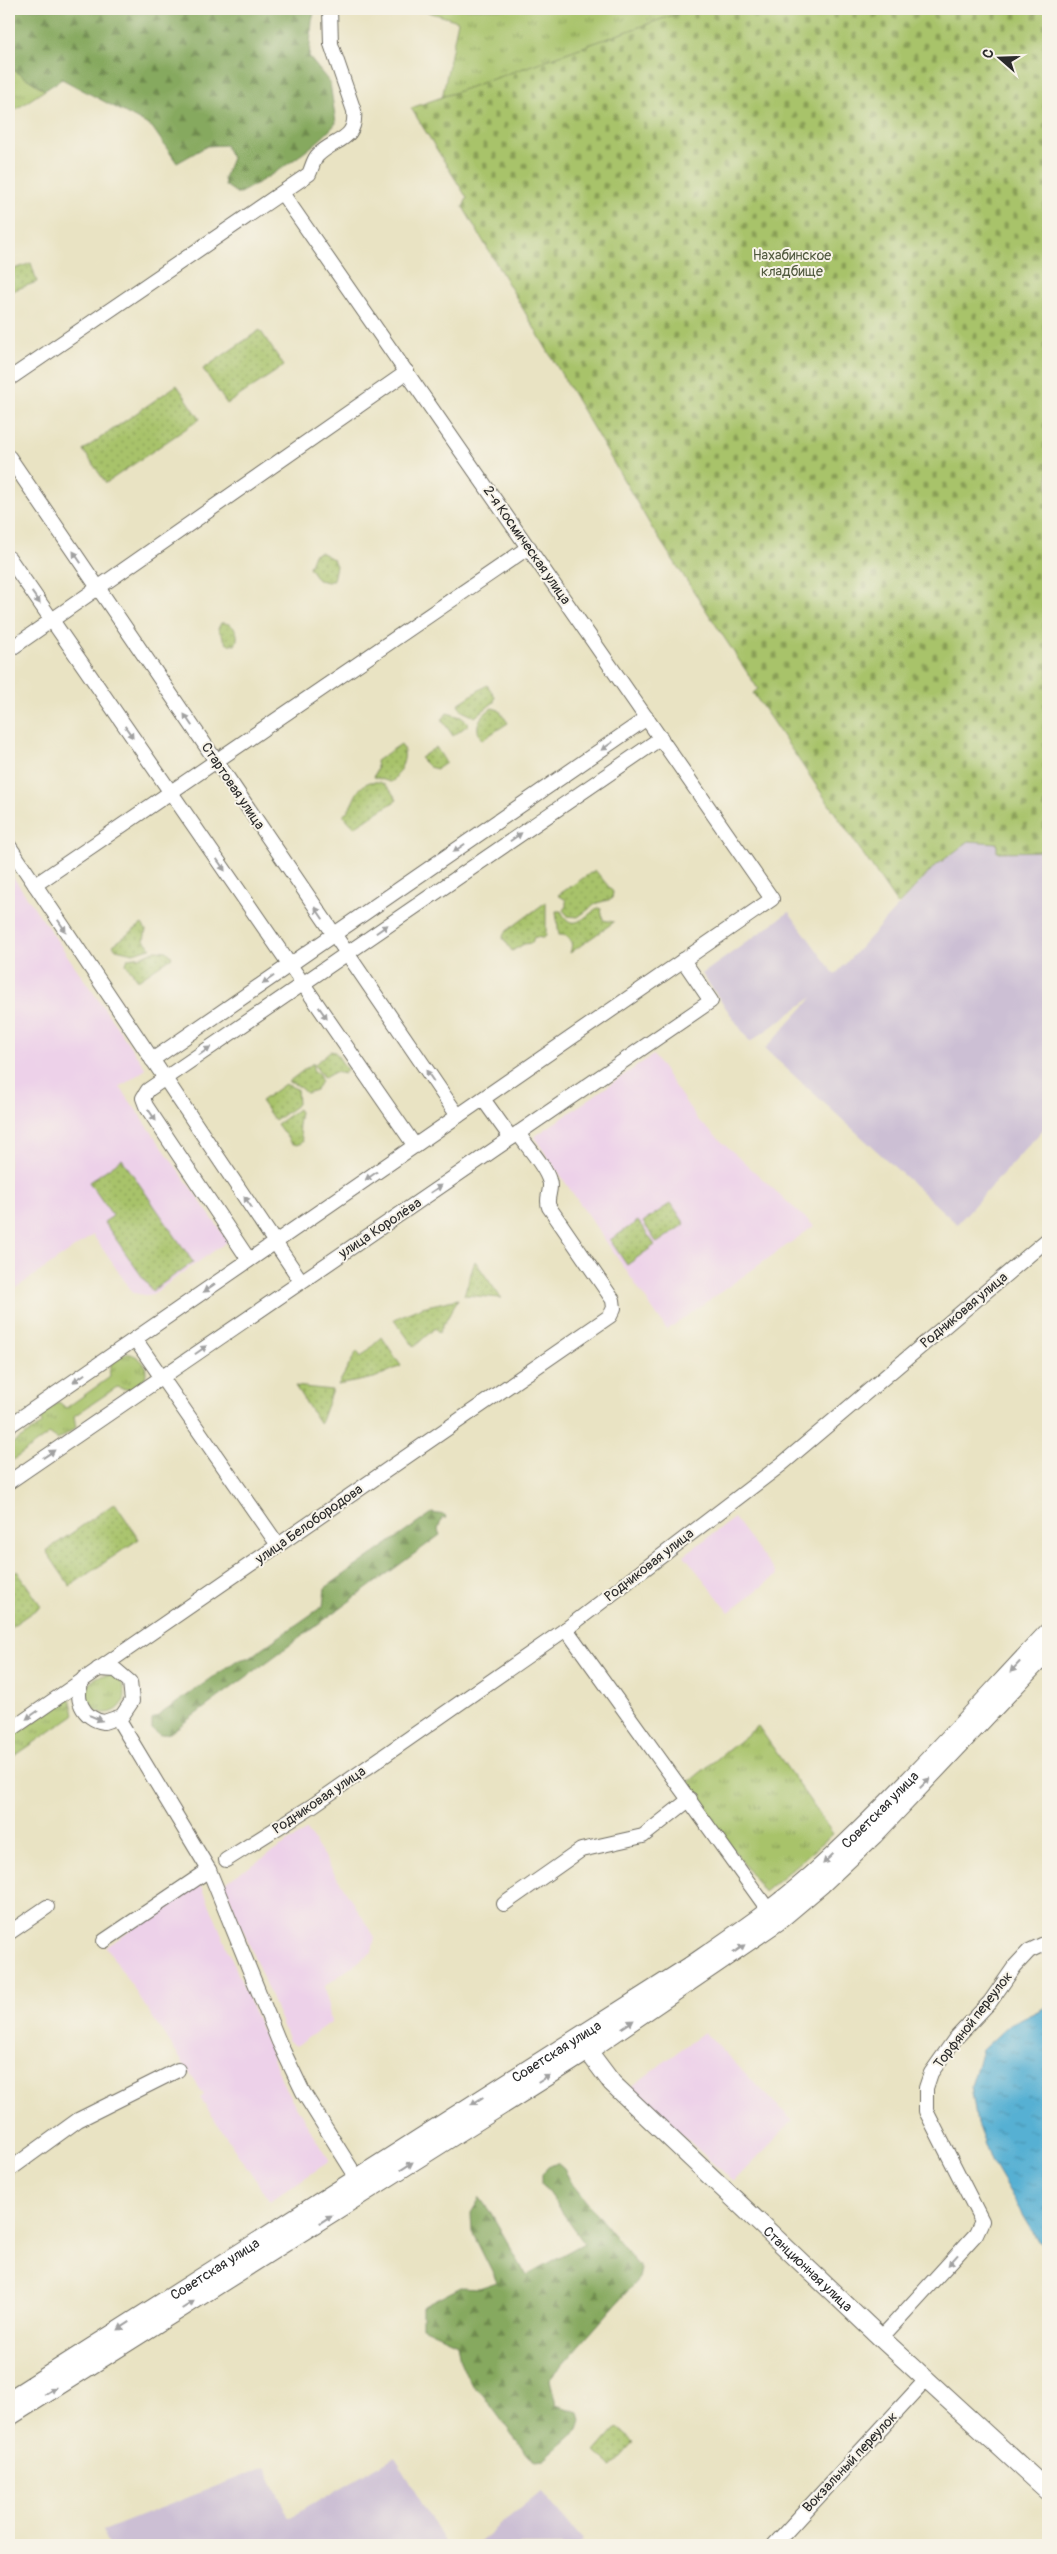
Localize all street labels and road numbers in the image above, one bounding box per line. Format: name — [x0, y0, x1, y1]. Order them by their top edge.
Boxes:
street label: 2-я Космическая улица — [480, 482, 574, 608]
street label: Стартовая улица — [198, 739, 268, 833]
street label: улица Королёва — [335, 1194, 425, 1262]
street label: Родниковая улица — [917, 1269, 1011, 1351]
street label: улица Белобородова — [251, 1481, 366, 1568]
street label: Родниковая улица — [601, 1525, 697, 1605]
street label: Родниковая улица — [269, 1763, 369, 1837]
street label: Советская улица — [838, 1767, 922, 1852]
street label: Торфяной переулок — [930, 1968, 1016, 2072]
street label: Советская улица — [509, 2017, 604, 2086]
street label: Станционная улица — [760, 2222, 856, 2315]
street label: Советская улица — [167, 2234, 263, 2304]
street label: Вокзальный переулок — [799, 2408, 901, 2516]

